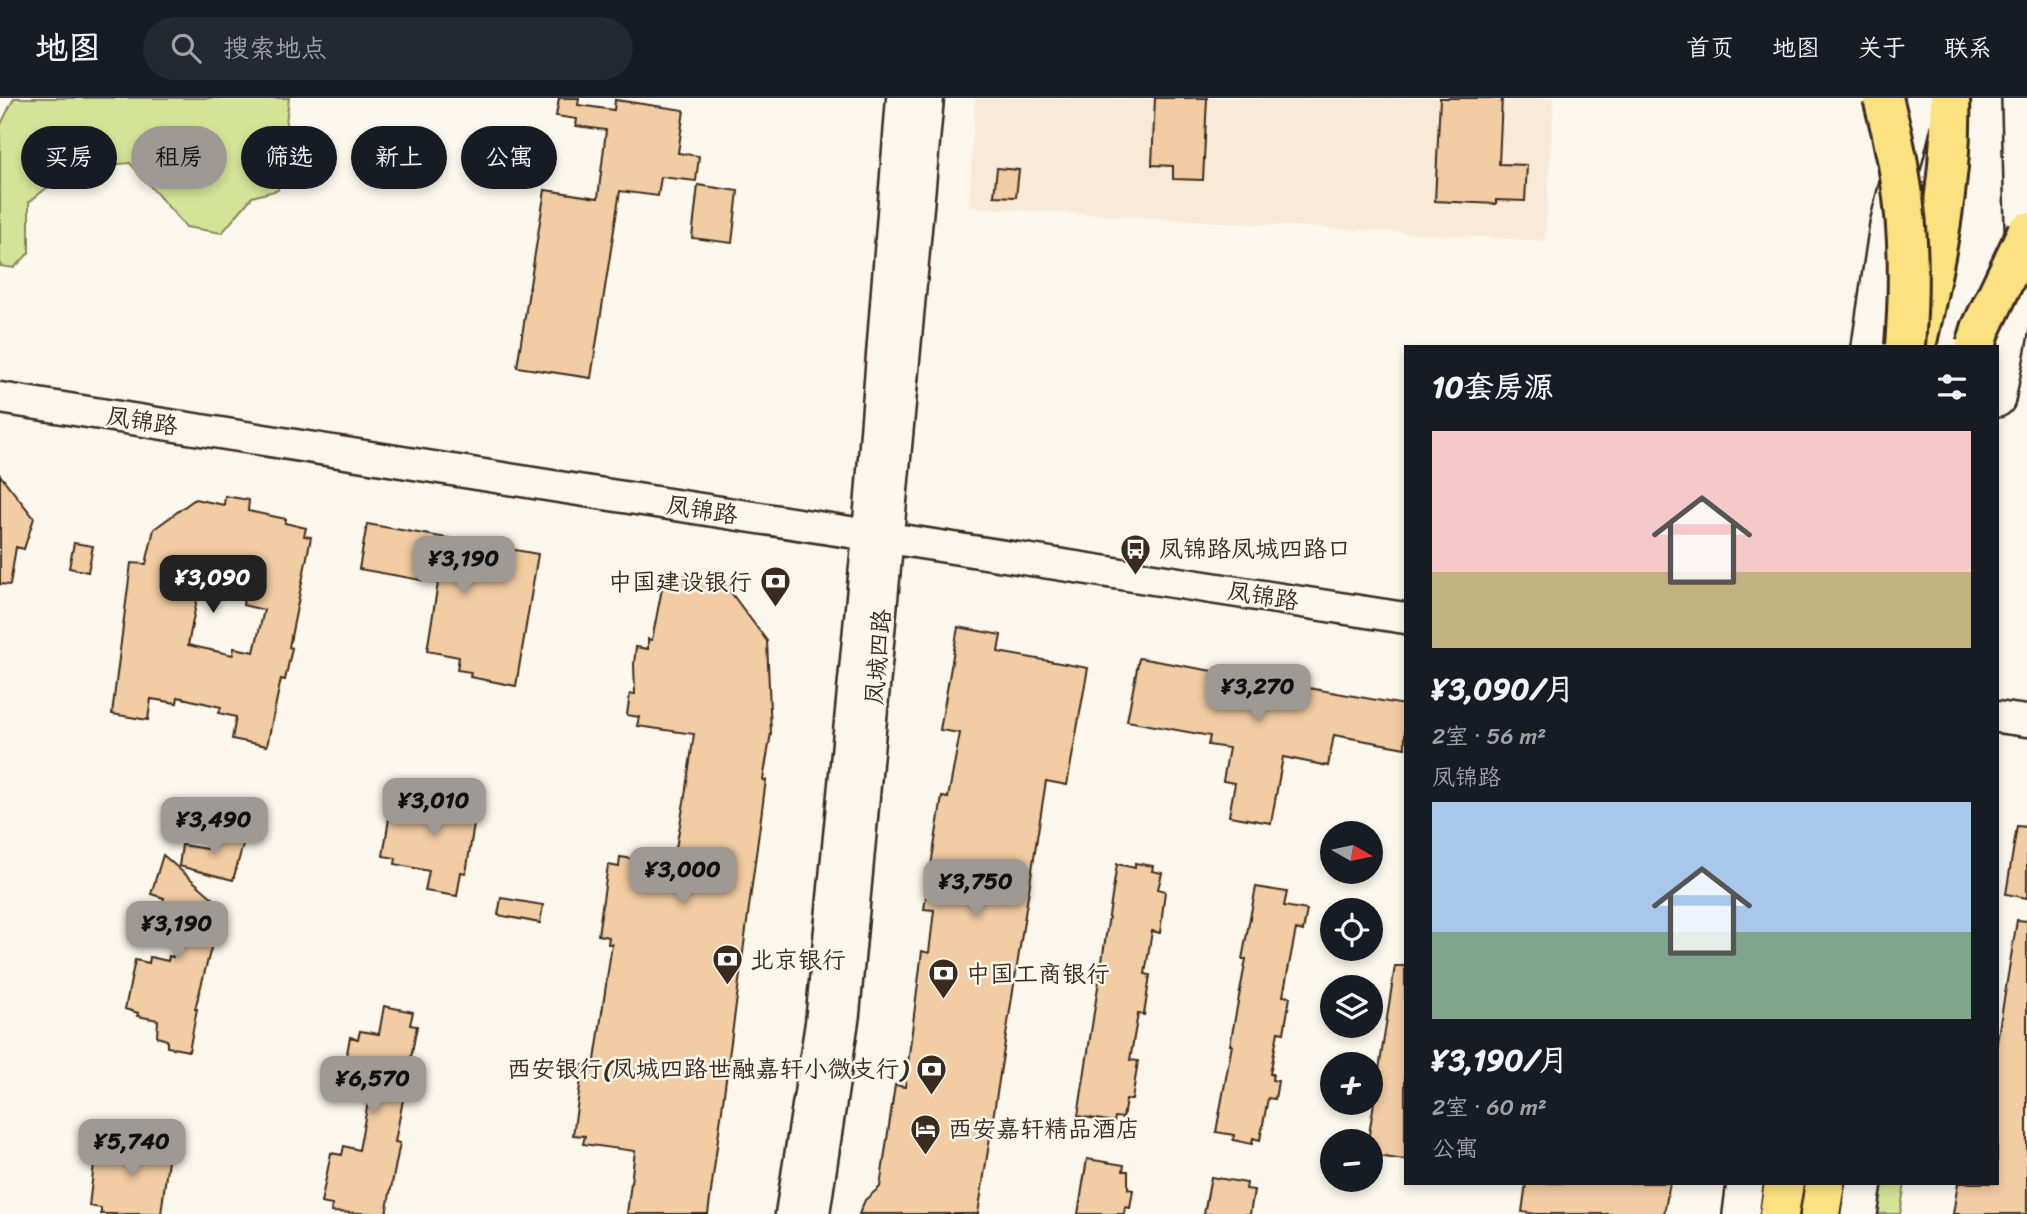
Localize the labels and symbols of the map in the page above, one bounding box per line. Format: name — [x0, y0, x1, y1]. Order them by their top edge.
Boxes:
street label: 凤锦路 — [103, 395, 181, 447]
street label: 凤锦路 — [663, 484, 741, 536]
place label: 凤锦路凤城四路口 — [1159, 528, 1351, 570]
bus stop icon: 凤锦路凤城四路口 — [1119, 532, 1153, 576]
pin: ¥3,190 — [407, 536, 521, 596]
pin: ¥3,090 — [156, 556, 270, 615]
place label: 中国建设银行 — [608, 561, 752, 603]
bank icon: 中国建设银行 — [758, 565, 792, 609]
street label: 凤锦路 — [1224, 570, 1302, 622]
street label: 凤城四路 — [853, 607, 903, 707]
pin: ¥3,270 — [1201, 664, 1315, 724]
pin: ¥3,010 — [377, 778, 491, 838]
pin: ¥3,490 — [157, 798, 271, 857]
north arrow — [1320, 821, 1382, 884]
pin: ¥3,000 — [626, 848, 740, 907]
pin: ¥3,750 — [919, 860, 1033, 919]
pin: ¥3,190 — [120, 902, 234, 961]
place label: 北京银行 — [750, 939, 846, 981]
bank icon: 北京银行 — [710, 943, 744, 987]
place label: 中国工商银行 — [966, 953, 1110, 995]
bank icon: 中国工商银行 — [926, 957, 960, 1001]
place label: 西安银行(凤城四路世融嘉轩小微支行) — [507, 1048, 909, 1090]
bank icon: 西安银行(凤城四路世融嘉轩小微支行) — [914, 1052, 948, 1096]
pin: ¥6,570 — [316, 1056, 430, 1116]
place label: 西安嘉轩精品酒店 — [948, 1108, 1140, 1150]
hotel icon: 西安嘉轩精品酒店 — [908, 1112, 942, 1156]
pin: ¥5,740 — [75, 1119, 189, 1179]

